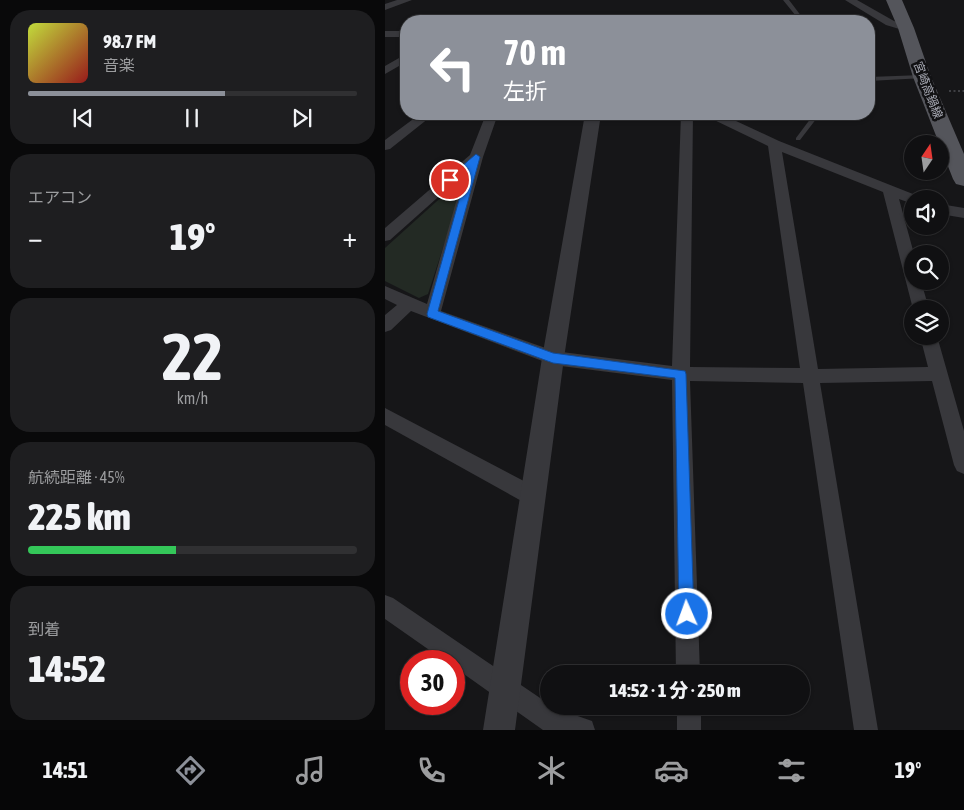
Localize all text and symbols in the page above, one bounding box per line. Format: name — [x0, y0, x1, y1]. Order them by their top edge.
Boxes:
text: 98.7 FM — [103, 30, 156, 52]
text: 70 m — [503, 32, 566, 72]
icon: left — [420, 35, 485, 100]
text: 音楽 — [103, 56, 135, 74]
street label: 宮崎高鍋線 — [911, 59, 945, 121]
text: 左折 — [503, 78, 547, 104]
icon: previous — [69, 104, 97, 132]
icon: pause — [178, 104, 206, 132]
icon: next — [288, 104, 316, 132]
north arrow — [904, 135, 949, 180]
map controls — [904, 135, 949, 345]
pin — [429, 159, 471, 201]
icon: arrive — [436, 166, 464, 194]
text: エアコン — [28, 188, 92, 206]
button: sound — [904, 190, 949, 235]
text: 19° — [169, 215, 216, 258]
text: − — [28, 221, 43, 253]
text: + — [342, 221, 357, 253]
button: search — [904, 245, 949, 290]
button: layers — [904, 300, 949, 345]
text: 22 — [162, 319, 223, 394]
text: km/h — [177, 389, 208, 407]
text: 航続距離 · 45% — [28, 468, 125, 486]
text: 225 km — [28, 495, 131, 538]
position arrow — [660, 587, 712, 639]
text: 到着 — [28, 620, 60, 638]
text: 14:52 — [28, 647, 106, 690]
speed limit sign: 30 — [400, 650, 465, 715]
text: 14:52 · 1 分 · 250 m — [609, 679, 741, 701]
icon: directions — [173, 753, 208, 788]
icon: music — [293, 753, 328, 788]
icon: phone — [414, 753, 449, 788]
icon: climate — [534, 753, 569, 788]
icon: car — [654, 753, 689, 788]
icon: filters — [774, 753, 809, 788]
text: 14:51 — [43, 757, 88, 783]
text: 19° — [895, 757, 921, 783]

